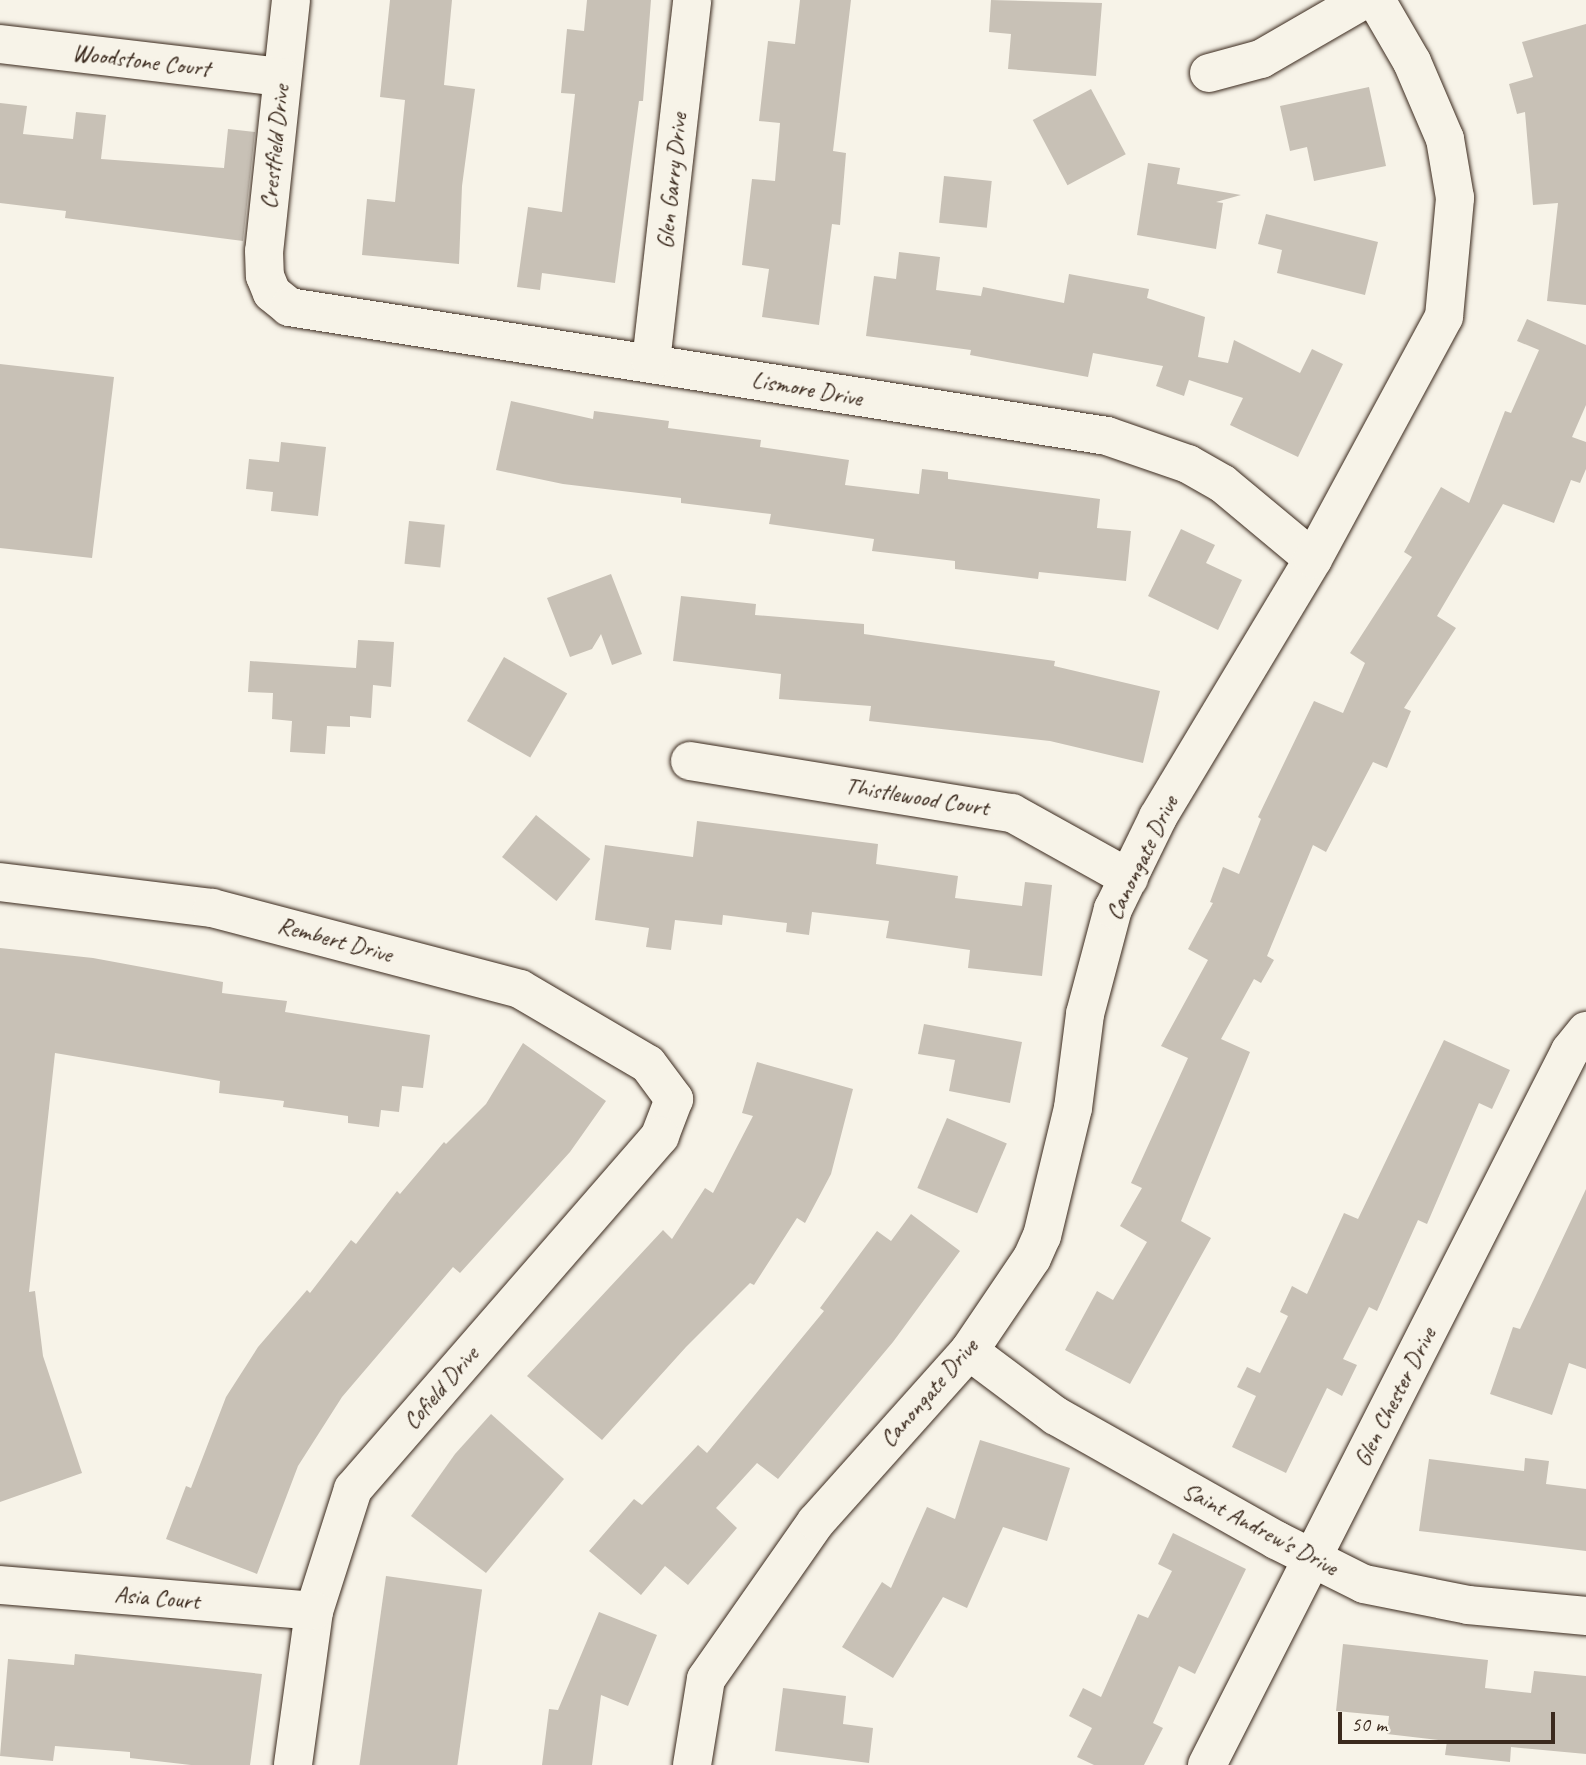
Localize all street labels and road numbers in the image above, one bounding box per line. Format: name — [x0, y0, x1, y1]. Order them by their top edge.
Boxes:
street label: Woodstone Court — [71, 38, 211, 84]
street label: Crestfield Drive — [254, 83, 296, 211]
street label: Glen Garry Drive — [651, 111, 693, 251]
street label: Lismore Drive — [750, 365, 864, 413]
street label: Thistlewood Court — [843, 771, 991, 823]
street label: Canongate Drive — [1099, 791, 1185, 925]
street label: Rembert Drive — [274, 911, 396, 969]
street label: Glen Chester Drive — [1348, 1323, 1442, 1471]
street label: Canongate Drive — [874, 1333, 984, 1453]
street label: Cofield Drive — [397, 1340, 485, 1436]
street label: Saint Andrew's Drive — [1177, 1476, 1343, 1582]
street label: Asia Court — [113, 1580, 201, 1616]

